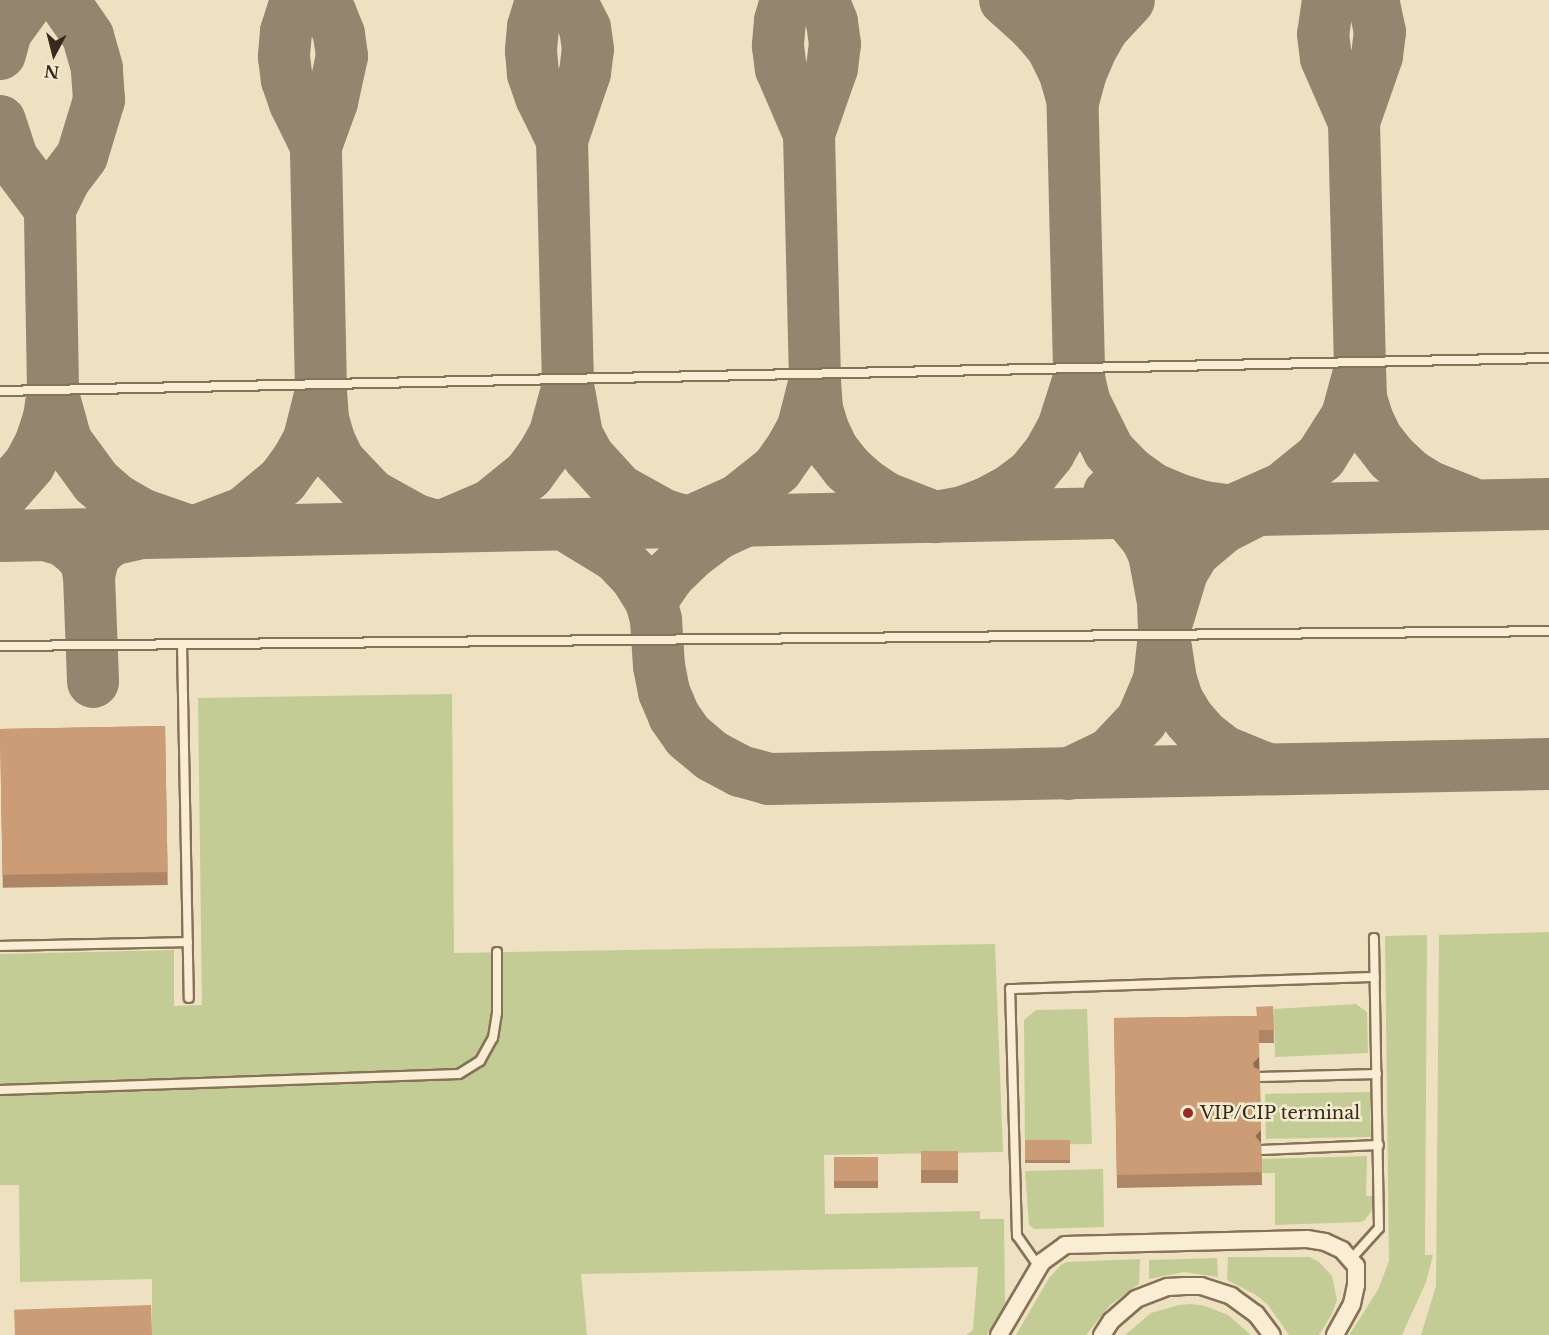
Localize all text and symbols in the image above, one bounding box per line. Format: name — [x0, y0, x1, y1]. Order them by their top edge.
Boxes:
north arrow — [24, 24, 84, 84]
text: N — [43, 61, 61, 83]
place label: VIP/CIP terminal — [1200, 1102, 1361, 1124]
marker: VIP/CIP terminal — [1181, 1106, 1195, 1120]

